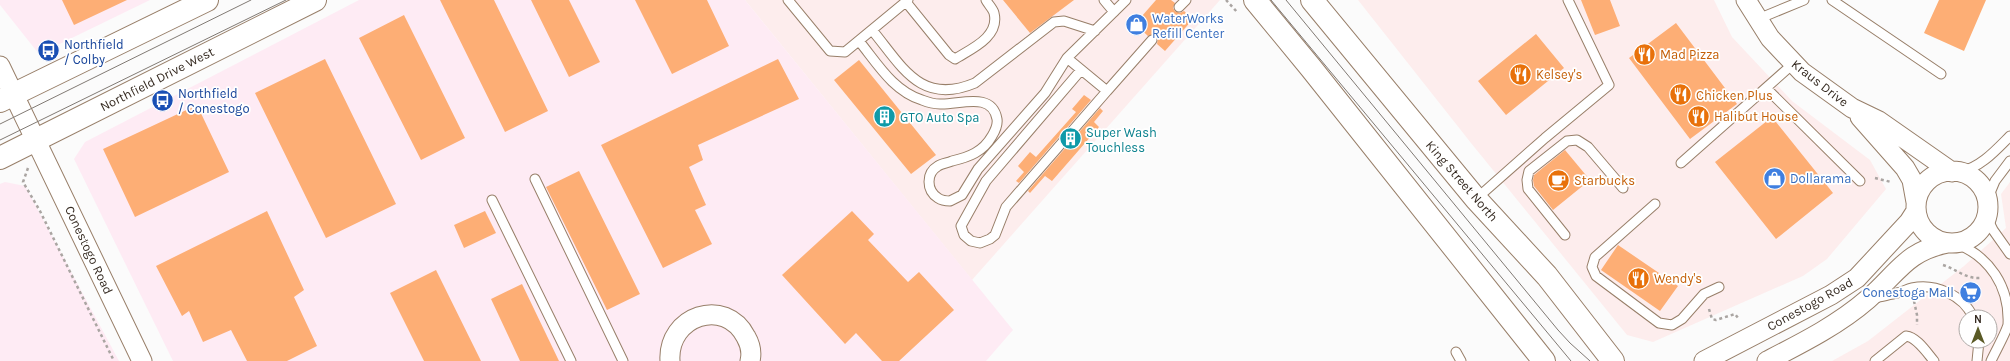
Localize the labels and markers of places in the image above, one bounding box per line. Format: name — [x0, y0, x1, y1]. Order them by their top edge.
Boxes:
place label: WaterWorks Refill Center — [1152, 11, 1224, 41]
shop icon: WaterWorks Refill Center — [1123, 12, 1149, 38]
place label: Northfield / Colby — [64, 37, 124, 67]
bus stop icon: Northfield / Colby — [36, 38, 62, 64]
restaurant icon: Mad Pizza — [1632, 41, 1658, 67]
place label: Mad Pizza — [1660, 47, 1720, 62]
restaurant icon: Kelsey's — [1508, 61, 1534, 87]
place label: Kelsey's — [1536, 67, 1583, 82]
restaurant icon: Chicken Plus — [1667, 82, 1693, 108]
place label: Northfield / Conestogo — [178, 86, 250, 116]
bus stop icon: Northfield / Conestogo — [150, 87, 176, 113]
place label: Chicken Plus — [1696, 88, 1773, 103]
restaurant icon: Halibut House — [1685, 103, 1711, 129]
building icon: GTO Auto Spa — [872, 104, 898, 130]
place label: Halibut House — [1714, 109, 1798, 124]
place label: GTO Auto Spa — [900, 110, 979, 125]
place label: Super Wash Touchless — [1086, 125, 1157, 155]
building icon: Super Wash Touchless — [1057, 126, 1083, 152]
shop icon: Dollarama — [1761, 165, 1787, 191]
cafe icon: Starbucks — [1546, 167, 1572, 193]
place label: Dollarama — [1790, 171, 1851, 186]
place label: Starbucks — [1574, 173, 1635, 188]
restaurant icon: Wendy's — [1626, 265, 1652, 291]
place label: Wendy's — [1654, 271, 1702, 286]
supermarket icon: Conestoga Mall — [1957, 279, 1983, 305]
place label: Conestoga Mall — [1863, 285, 1954, 300]

